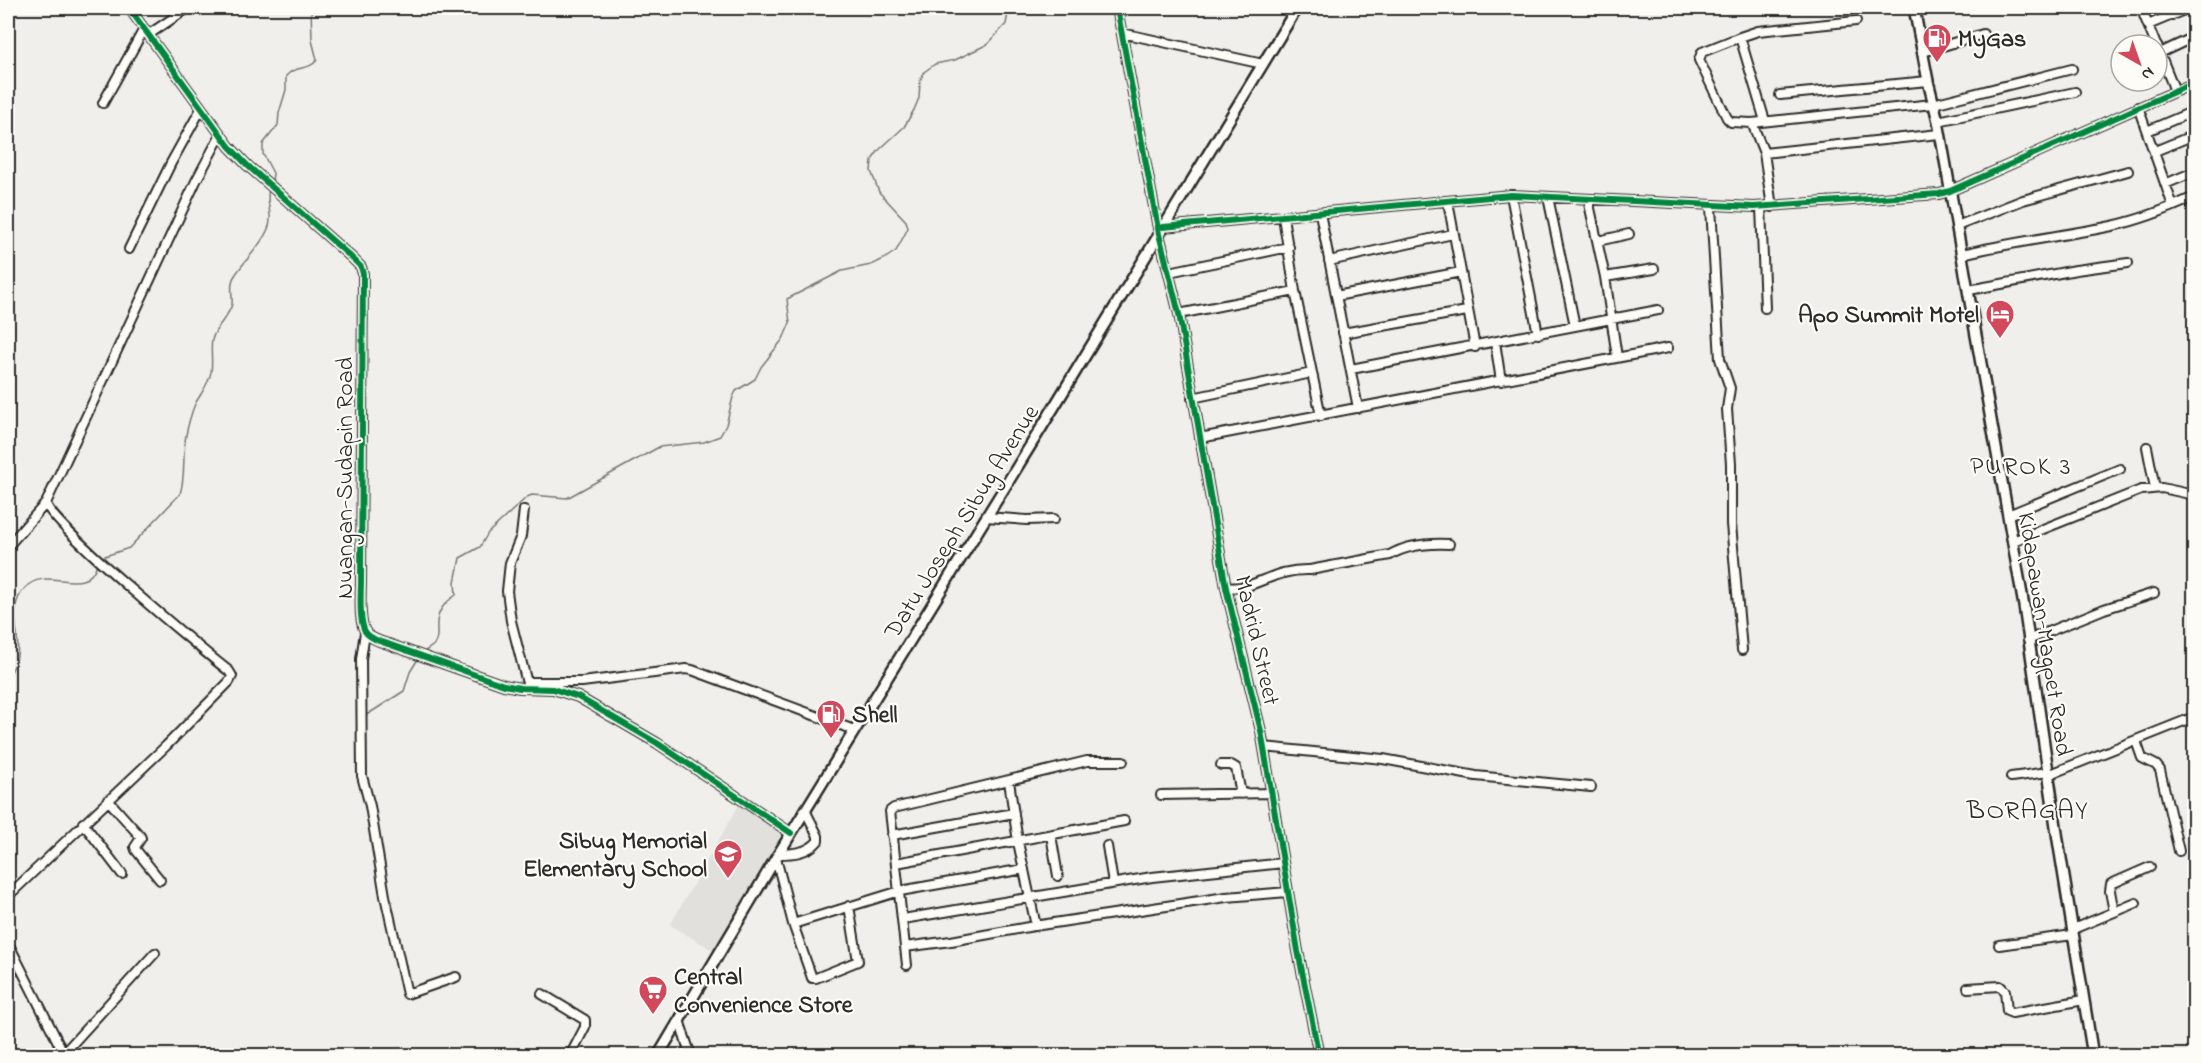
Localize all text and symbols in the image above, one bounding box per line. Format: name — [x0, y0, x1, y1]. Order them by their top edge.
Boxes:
fuel station icon: MyGas — [1921, 22, 1953, 64]
place label: MyGas — [1958, 23, 2026, 59]
north arrow — [2109, 33, 2169, 93]
text: N — [2135, 60, 2159, 86]
hotel icon: Apo Summit Motel — [1984, 298, 2016, 340]
place label: Apo Summit Motel — [1798, 299, 1979, 334]
street label: Nuangan-Sudapin Road — [329, 356, 364, 599]
street label: Datu Joseph Sibug Avenue — [876, 398, 1050, 647]
district label: PUROK 3 — [1970, 449, 2072, 487]
street label: Kidapawan-Magpet Road — [2007, 510, 2080, 759]
street label: Madrid Street — [1224, 572, 1288, 709]
fuel station icon: Shell — [815, 698, 847, 740]
place label: Shell — [852, 699, 898, 734]
district label: BORAGAY — [1966, 792, 2089, 831]
place label: Sibug Memorial Elementary School — [523, 825, 707, 889]
school or university icon: Sibug Memorial Elementary School — [712, 838, 744, 880]
place label: Central Convenience Store — [674, 961, 854, 1024]
supermarket icon: Central Convenience Store — [637, 974, 669, 1016]

